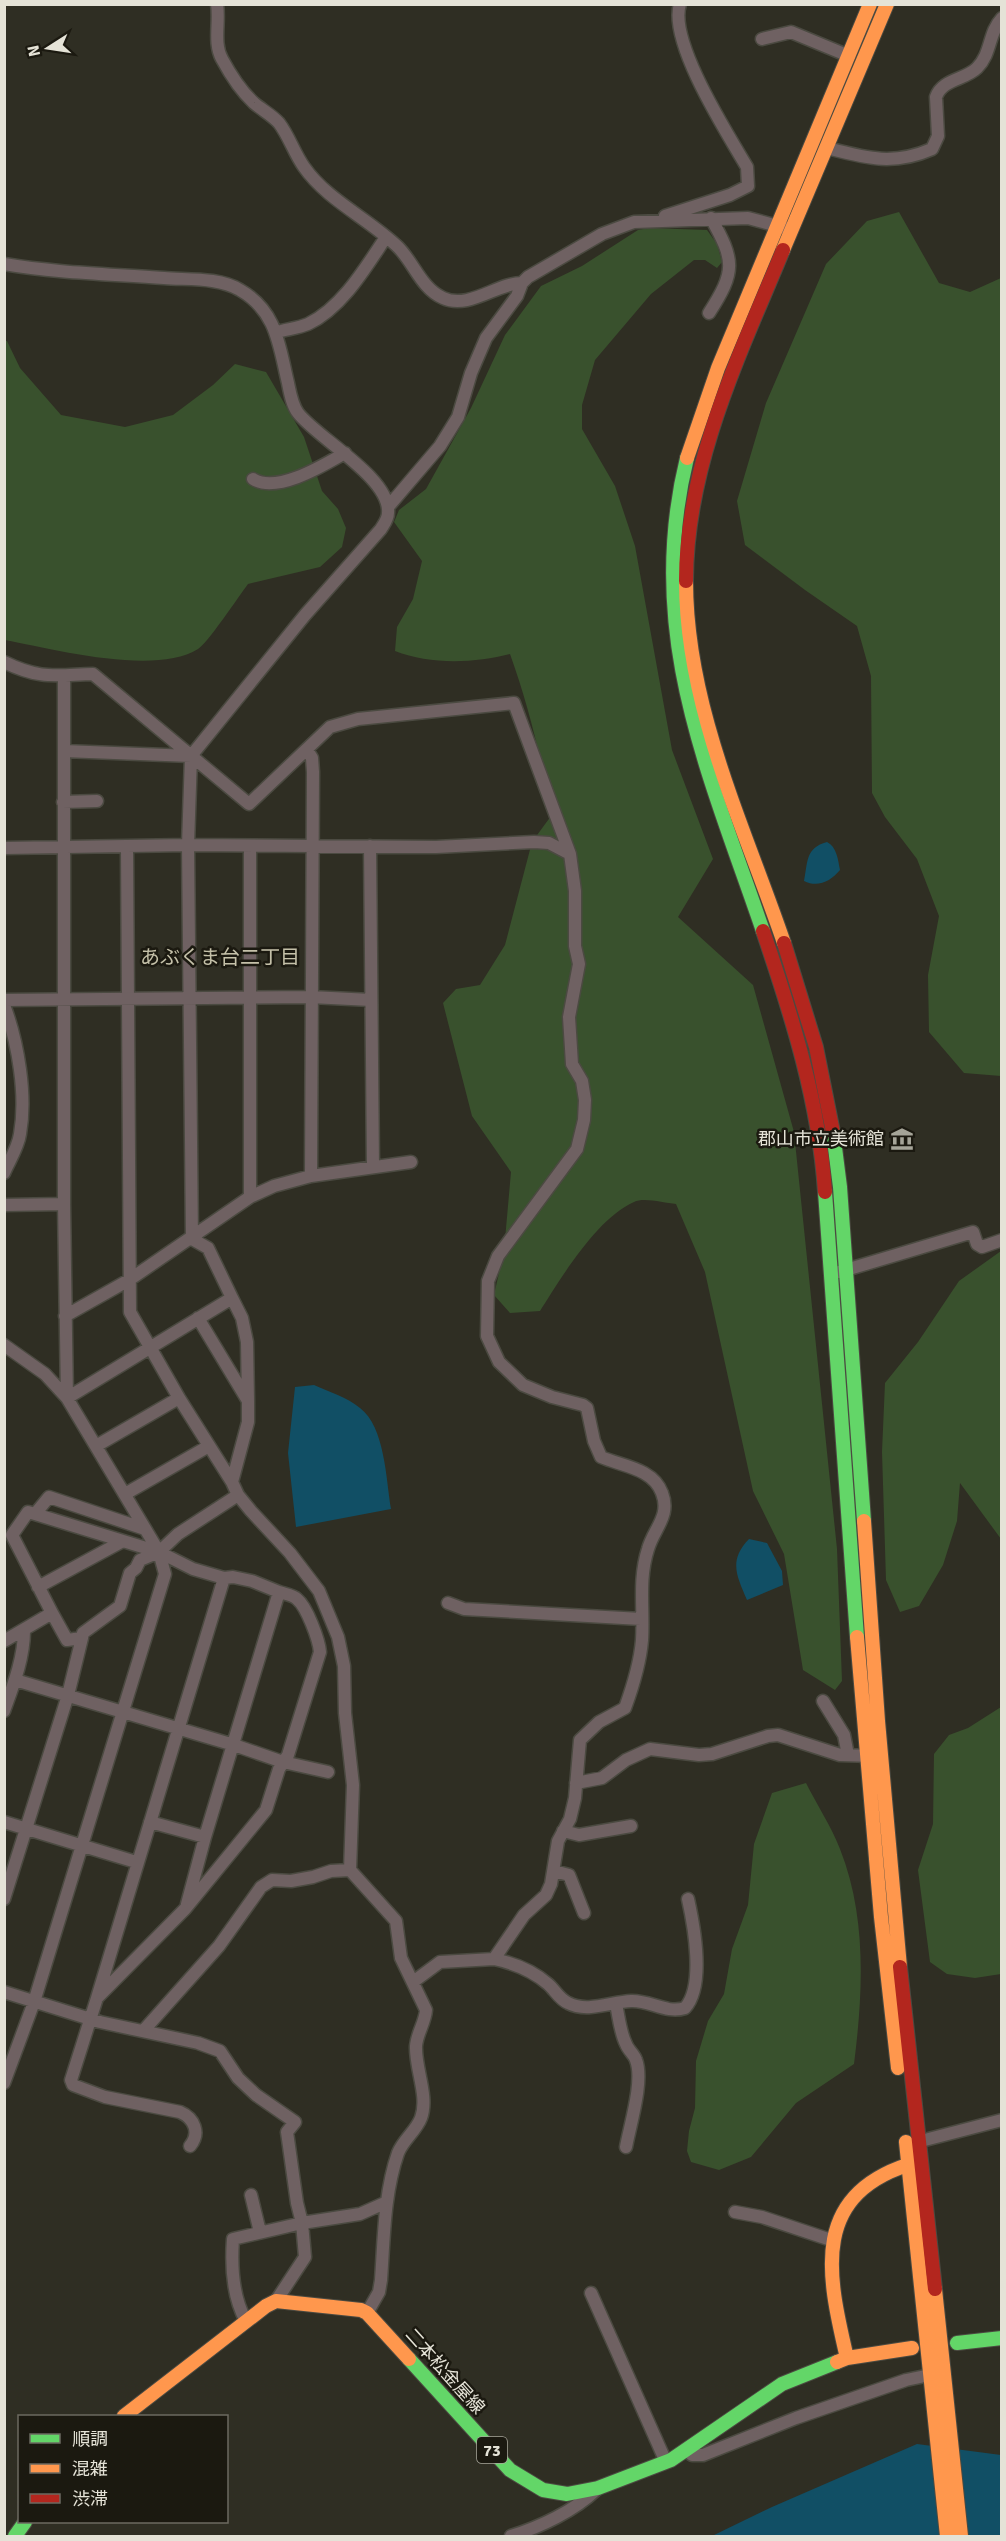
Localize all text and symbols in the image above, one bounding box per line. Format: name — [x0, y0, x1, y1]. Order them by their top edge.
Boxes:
north arrow — [18, 18, 78, 78]
text: N — [23, 43, 45, 58]
district label: あぶくま台二丁目 — [140, 945, 300, 970]
museum icon: 郡山市立美術館 — [889, 1126, 915, 1152]
place label: 郡山市立美術館 — [758, 1128, 884, 1150]
street label: 二本松金屋線 — [401, 2324, 489, 2418]
legend — [18, 2415, 228, 2523]
text: 順調 — [72, 2428, 108, 2450]
road number: 73 — [477, 2437, 507, 2463]
text: 混雑 — [72, 2458, 108, 2480]
text: 渋滞 — [72, 2488, 108, 2510]

